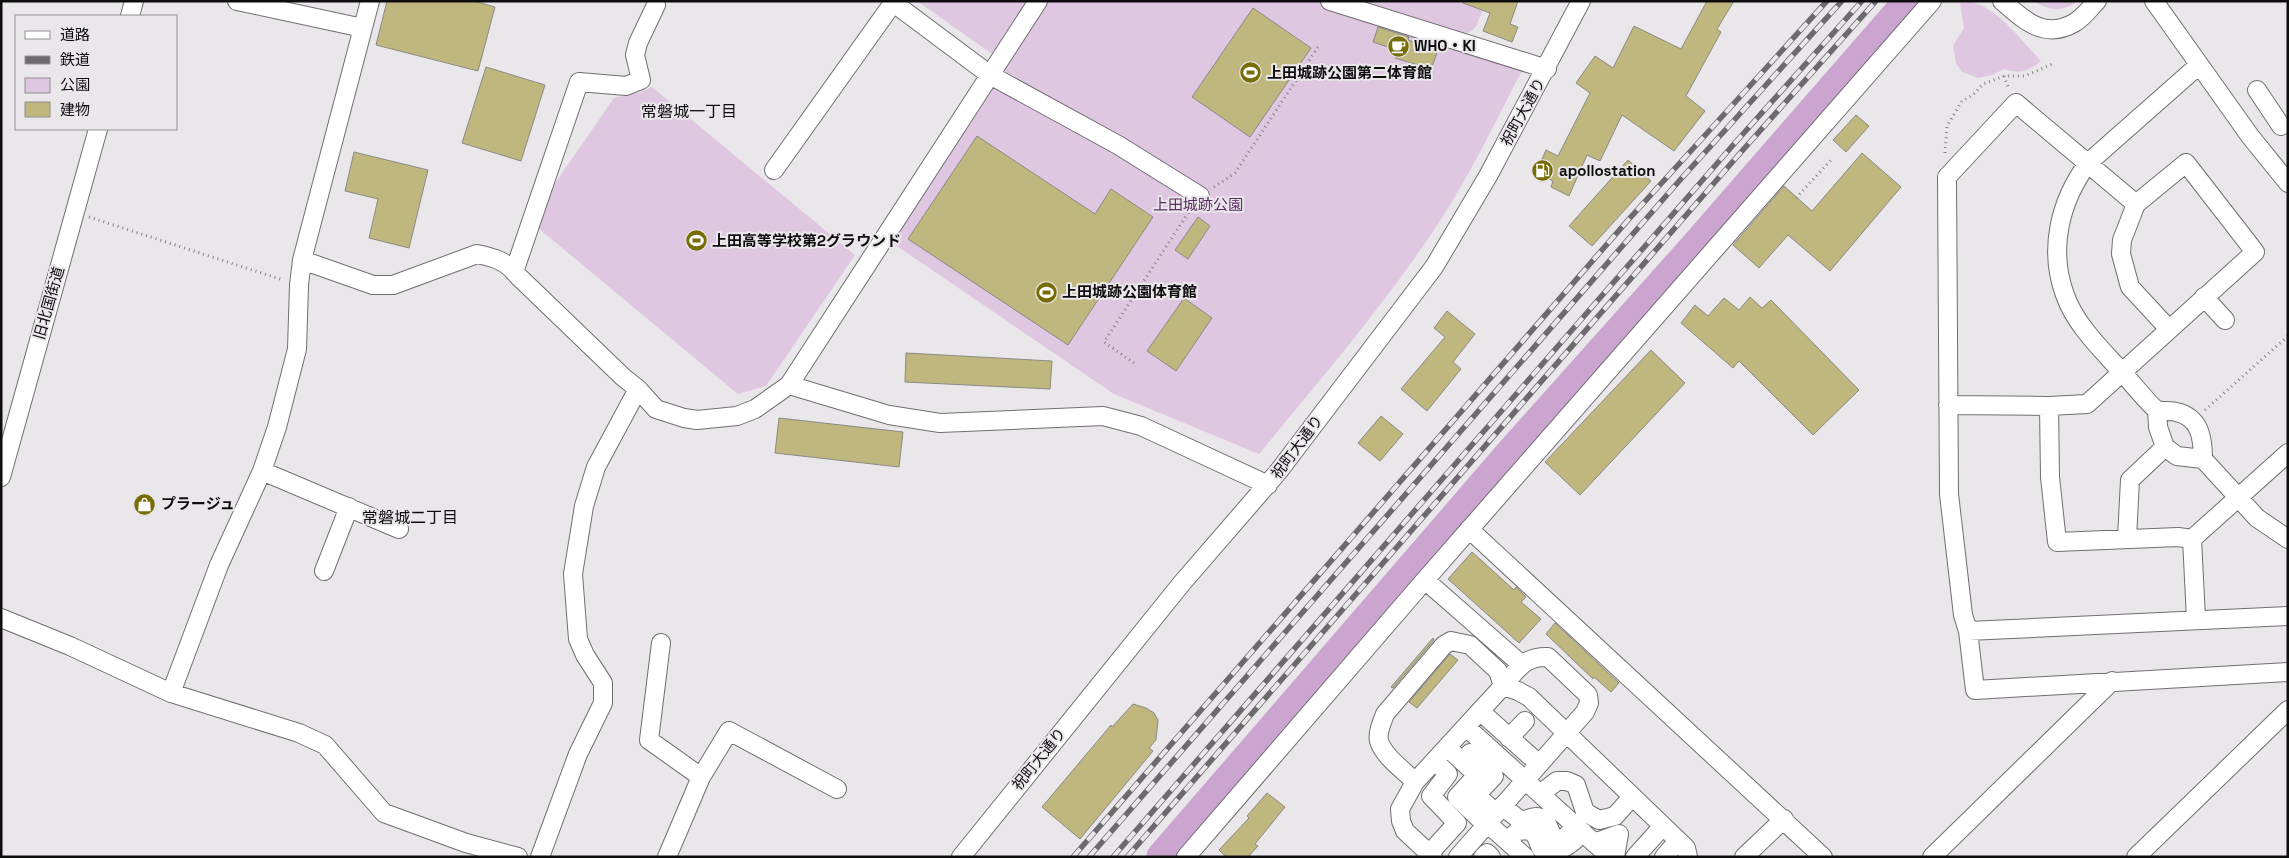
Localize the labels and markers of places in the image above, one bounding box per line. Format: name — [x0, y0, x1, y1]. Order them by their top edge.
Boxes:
cafe icon: WHO・KI — [1386, 34, 1410, 58]
place label: WHO・KI — [1414, 36, 1476, 55]
sports icon: 上田城跡公園第二体育館 — [1239, 61, 1263, 85]
place label: 上田城跡公園第二体育館 — [1267, 63, 1432, 82]
fuel station icon: apollostation — [1531, 159, 1555, 183]
place label: apollostation — [1559, 161, 1656, 180]
sports icon: 上田高等学校第2グラウンド — [684, 229, 708, 253]
place label: 上田高等学校第2グラウンド — [712, 231, 901, 250]
sports icon: 上田城跡公園体育館 — [1034, 280, 1058, 304]
place label: 上田城跡公園体育館 — [1062, 282, 1197, 301]
shop icon: プラージュ — [133, 492, 157, 516]
place label: プラージュ — [161, 494, 235, 513]

